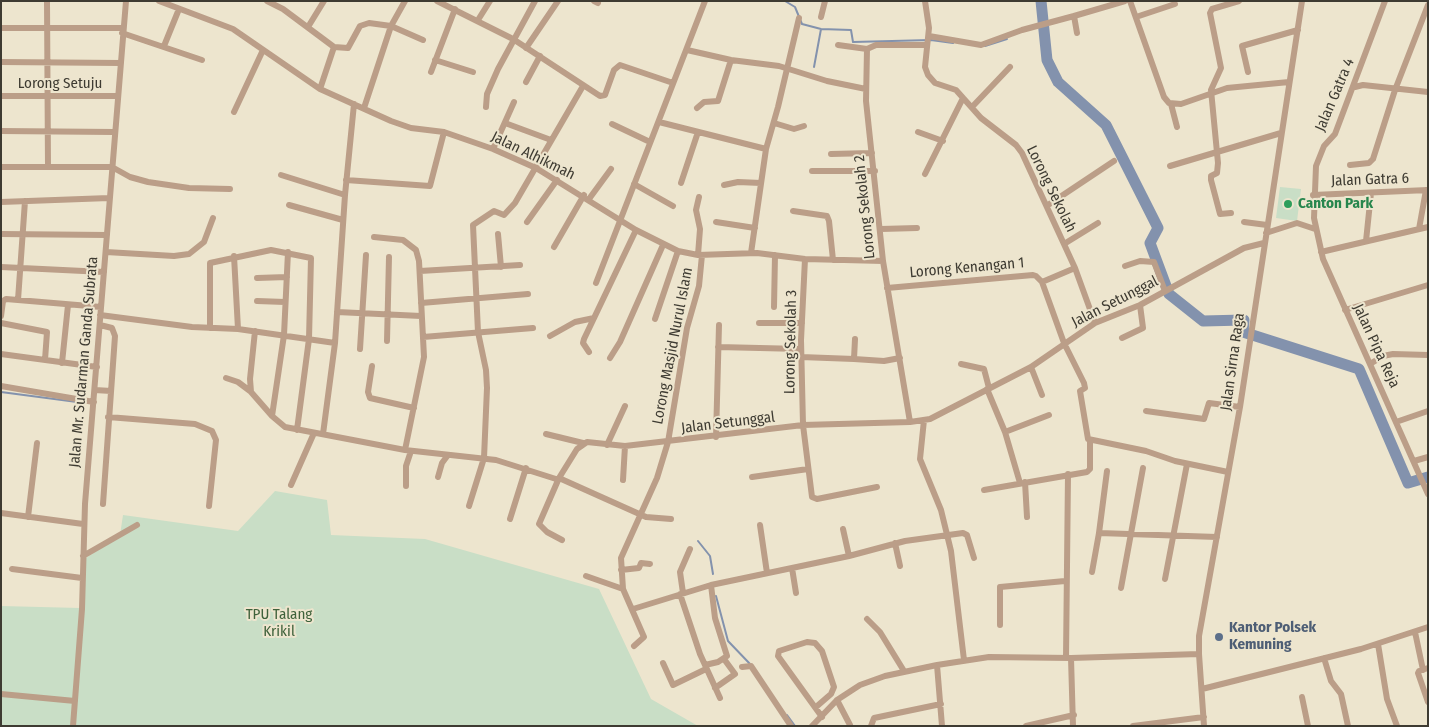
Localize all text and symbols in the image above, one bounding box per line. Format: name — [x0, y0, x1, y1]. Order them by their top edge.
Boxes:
street label: Jalan Gatra 4 — [1312, 56, 1358, 134]
street label: Lorong Setuju — [18, 75, 102, 93]
street label: Jalan Alhikmah — [488, 128, 578, 184]
street label: Lorong Sekolah — [1022, 143, 1080, 235]
street label: Lorong Sekolah 2 — [851, 154, 879, 260]
street label: Jalan Gatra 6 — [1331, 170, 1409, 190]
place label: Canton Park — [1298, 195, 1373, 213]
marker: Canton Park — [1282, 198, 1294, 210]
street label: Lorong Kenangan 1 — [909, 254, 1025, 282]
street label: Jalan Mr. Sudarman Ganda Subrata — [66, 256, 102, 468]
street label: Lorong Masjid Nurul Islam — [649, 266, 697, 426]
street label: Jalan Setunggal — [1069, 273, 1161, 331]
street label: Lorong Sekolah 3 — [781, 290, 801, 394]
street label: Jalan Pipa Reja — [1349, 301, 1403, 391]
street label: Jalan Sirna Raga — [1217, 312, 1249, 412]
street label: Jalan Setunggal — [680, 408, 776, 438]
park label: TPU Talang Krikil — [246, 606, 312, 641]
place label: Kantor Polsek Kemuning — [1229, 619, 1316, 654]
marker: Kantor Polsek Kemuning — [1213, 631, 1225, 643]

